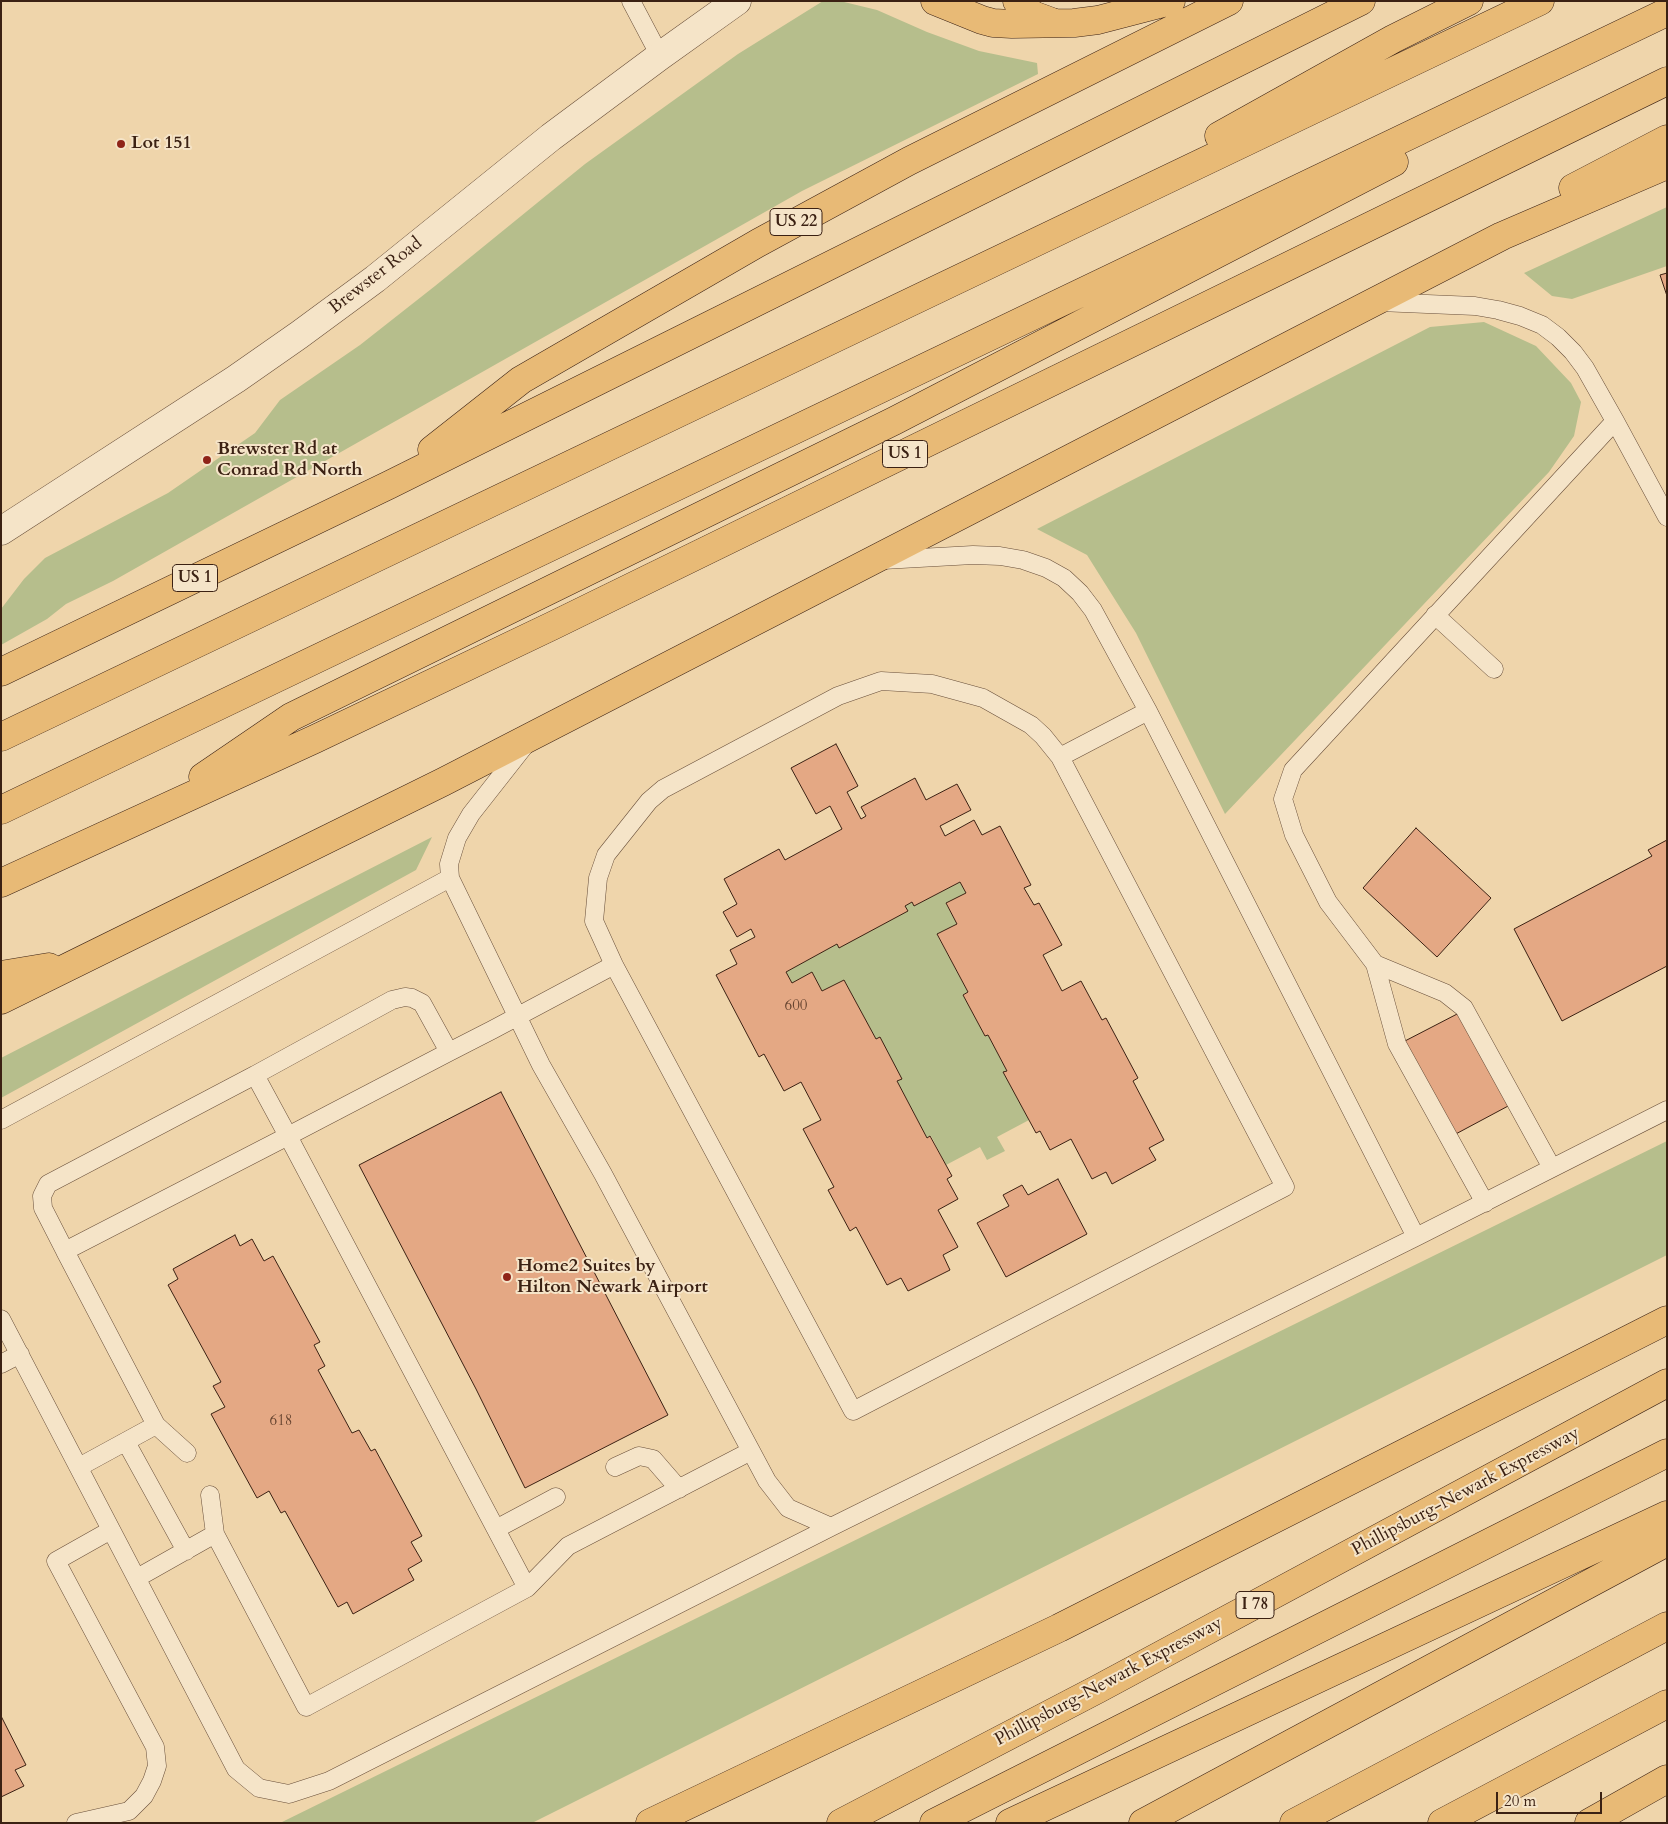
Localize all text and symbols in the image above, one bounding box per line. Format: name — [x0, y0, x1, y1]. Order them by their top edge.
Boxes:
place label: Lot 151 — [131, 133, 192, 155]
marker: Lot 151 — [115, 138, 127, 150]
road number: US 22 — [770, 208, 822, 236]
street label: Brewster Road — [325, 233, 427, 319]
place label: Brewster Rd at Conrad Rd North — [217, 439, 363, 482]
road number: US 1 — [882, 440, 928, 468]
marker: Brewster Rd at Conrad Rd North — [201, 454, 213, 466]
road number: US 1 — [172, 564, 218, 592]
house number: 600 — [784, 998, 808, 1016]
place label: Home2 Suites by Hilton Newark Airport — [517, 1256, 708, 1298]
marker: Home2 Suites by Hilton Newark Airport — [501, 1271, 513, 1283]
house number: 618 — [269, 1413, 293, 1431]
street label: Phillipsburg-Newark Expressway — [1349, 1423, 1583, 1561]
road number: I 78 — [1236, 1592, 1274, 1618]
street label: Phillipsburg-Newark Expressway — [992, 1613, 1226, 1751]
scale bar — [1498, 1782, 1604, 1814]
text: 20 m — [1504, 1791, 1536, 1811]

